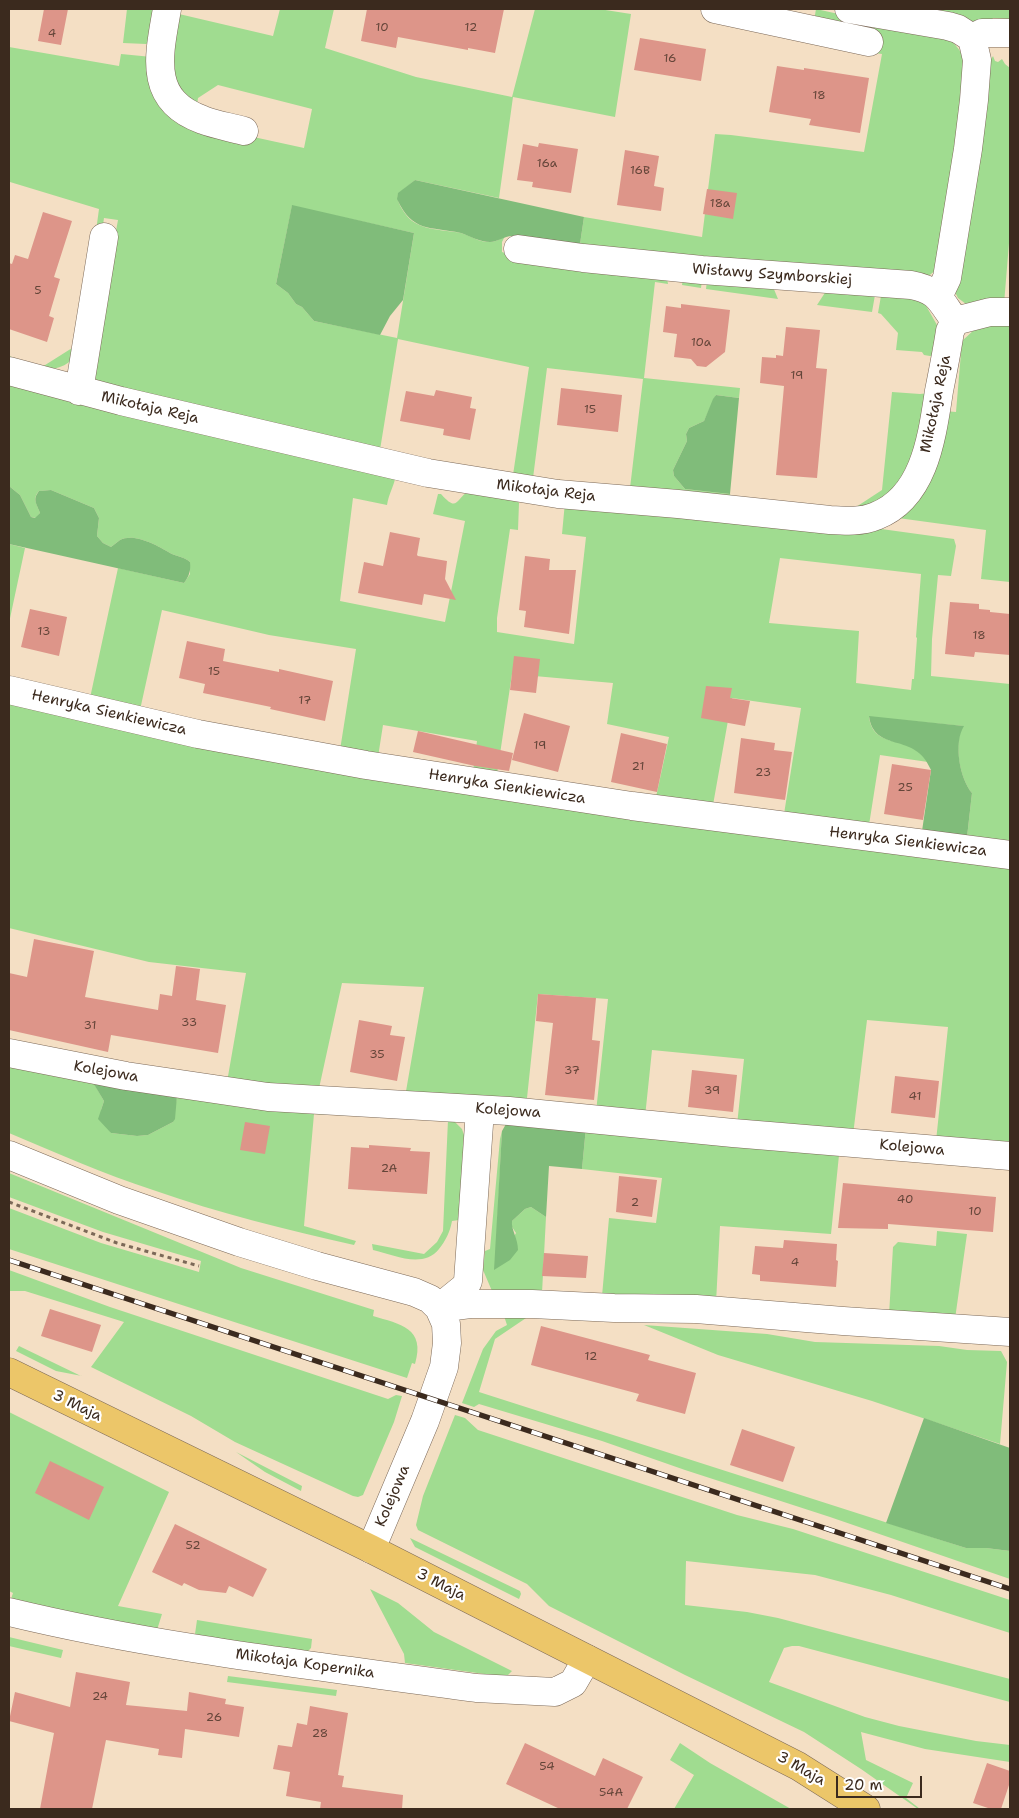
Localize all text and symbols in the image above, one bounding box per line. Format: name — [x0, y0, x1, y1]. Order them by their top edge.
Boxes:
house number: 10 — [375, 21, 389, 35]
house number: 12 — [465, 21, 477, 35]
house number: 4 — [48, 27, 56, 41]
house number: 16 — [663, 52, 677, 66]
house number: 18 — [812, 89, 826, 103]
house number: 16a — [537, 157, 557, 171]
house number: 16B — [630, 164, 650, 178]
house number: 18a — [710, 197, 730, 211]
street label: Wisławy Szymborskiej — [691, 260, 853, 290]
house number: 5 — [34, 284, 42, 298]
house number: 10a — [691, 336, 711, 350]
street label: Mikołaja Reja — [917, 353, 955, 455]
house number: 19 — [791, 369, 803, 383]
street label: Mikołaja Reja — [99, 388, 201, 428]
house number: 15 — [584, 403, 596, 417]
street label: Mikołaja Reja — [495, 476, 597, 506]
house number: 13 — [38, 625, 50, 639]
house number: 18 — [972, 629, 986, 643]
house number: 15 — [208, 665, 220, 679]
street label: Henryka Sienkiewicza — [30, 686, 188, 740]
house number: 17 — [299, 694, 311, 708]
house number: 19 — [534, 739, 546, 753]
house number: 21 — [632, 760, 644, 774]
street label: Henryka Sienkiewicza — [427, 766, 587, 808]
house number: 23 — [755, 766, 771, 780]
house number: 25 — [897, 781, 913, 795]
street label: Henryka Sienkiewicza — [828, 823, 988, 861]
house number: 33 — [181, 1016, 197, 1030]
house number: 31 — [84, 1019, 96, 1033]
house number: 35 — [369, 1048, 385, 1062]
street label: Kolejowa — [72, 1057, 140, 1087]
house number: 37 — [564, 1064, 580, 1078]
house number: 39 — [704, 1084, 720, 1098]
house number: 41 — [909, 1090, 921, 1104]
street label: Kolejowa — [475, 1100, 541, 1122]
street label: Kolejowa — [878, 1136, 946, 1160]
house number: 2A — [381, 1162, 397, 1176]
house number: 40 — [897, 1193, 913, 1207]
house number: 2 — [631, 1196, 639, 1210]
house number: 10 — [968, 1205, 982, 1219]
house number: 4 — [791, 1256, 799, 1270]
house number: 12 — [585, 1350, 597, 1364]
street label: 3 Maja — [49, 1386, 105, 1426]
street label: Kolejowa — [372, 1462, 414, 1530]
house number: 52 — [185, 1539, 201, 1553]
street label: 3 Maja — [414, 1565, 468, 1605]
street label: Mikołaja Kopernika — [234, 1645, 376, 1683]
house number: 24 — [92, 1690, 108, 1704]
house number: 26 — [206, 1711, 222, 1725]
house number: 28 — [312, 1727, 328, 1741]
street label: 3 Maja — [774, 1748, 828, 1790]
house number: 54 — [539, 1760, 555, 1774]
scale bar — [839, 1766, 925, 1798]
text: 20 m — [844, 1775, 883, 1795]
house number: 54A — [599, 1786, 623, 1800]

